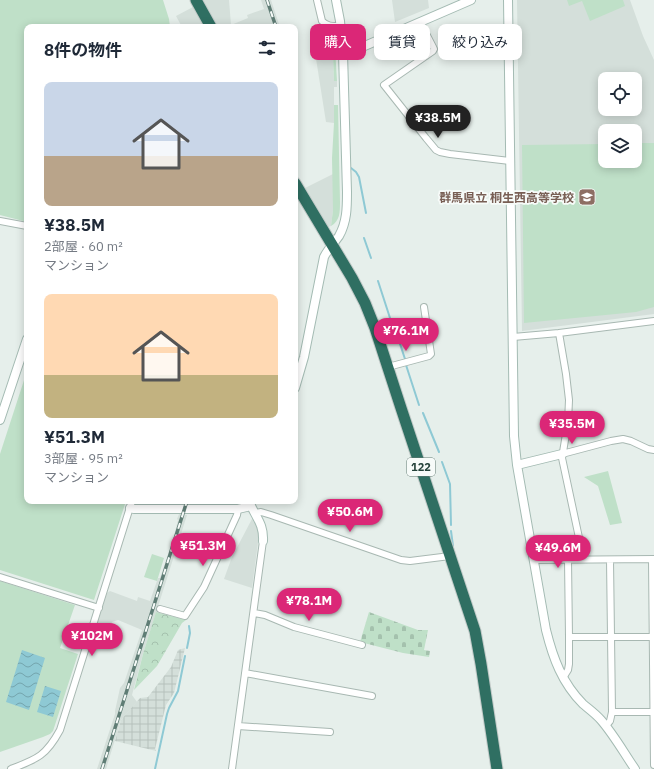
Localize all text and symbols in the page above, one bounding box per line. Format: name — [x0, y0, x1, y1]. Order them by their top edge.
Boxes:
chip: 購入 — [310, 24, 366, 60]
chip: 賃貸 — [374, 24, 430, 60]
chip: 絞り込み — [438, 24, 522, 60]
icon: filters — [256, 37, 278, 59]
text: 8件の物件 — [44, 39, 122, 61]
map controls — [598, 72, 642, 168]
button: locate — [598, 72, 642, 116]
pin: ¥38.5M — [405, 105, 471, 139]
icon: home — [125, 108, 197, 180]
text: ¥38.5M — [415, 109, 461, 126]
button: layers — [598, 124, 642, 168]
school or university icon: 群馬県立 桐生西高等学校 — [577, 187, 597, 207]
place label: 群馬県立 桐生西高等学校 — [439, 190, 574, 205]
text: ¥38.5M — [44, 214, 105, 236]
text: 2部屋 · 60 m² — [44, 238, 123, 255]
text: マンション — [44, 257, 109, 274]
pin: ¥76.1M — [373, 318, 439, 352]
icon: home — [125, 320, 197, 392]
text: ¥76.1M — [383, 322, 429, 339]
pin: ¥35.5M — [539, 411, 605, 445]
text: ¥35.5M — [549, 415, 595, 432]
text: ¥51.3M — [44, 426, 105, 448]
text: 3部屋 · 95 m² — [44, 450, 123, 467]
road number: 122 — [407, 458, 435, 476]
text: マンション — [44, 469, 109, 486]
pin: ¥50.6M — [317, 499, 383, 533]
text: ¥50.6M — [327, 503, 373, 520]
pin: ¥51.3M — [170, 533, 236, 567]
pin: ¥49.6M — [525, 535, 591, 569]
text: ¥51.3M — [180, 537, 226, 554]
text: ¥49.6M — [535, 539, 581, 556]
pin: ¥78.1M — [276, 588, 342, 622]
text: ¥78.1M — [286, 592, 332, 609]
pin: ¥102M — [64, 623, 120, 657]
text: ¥102M — [71, 627, 113, 644]

